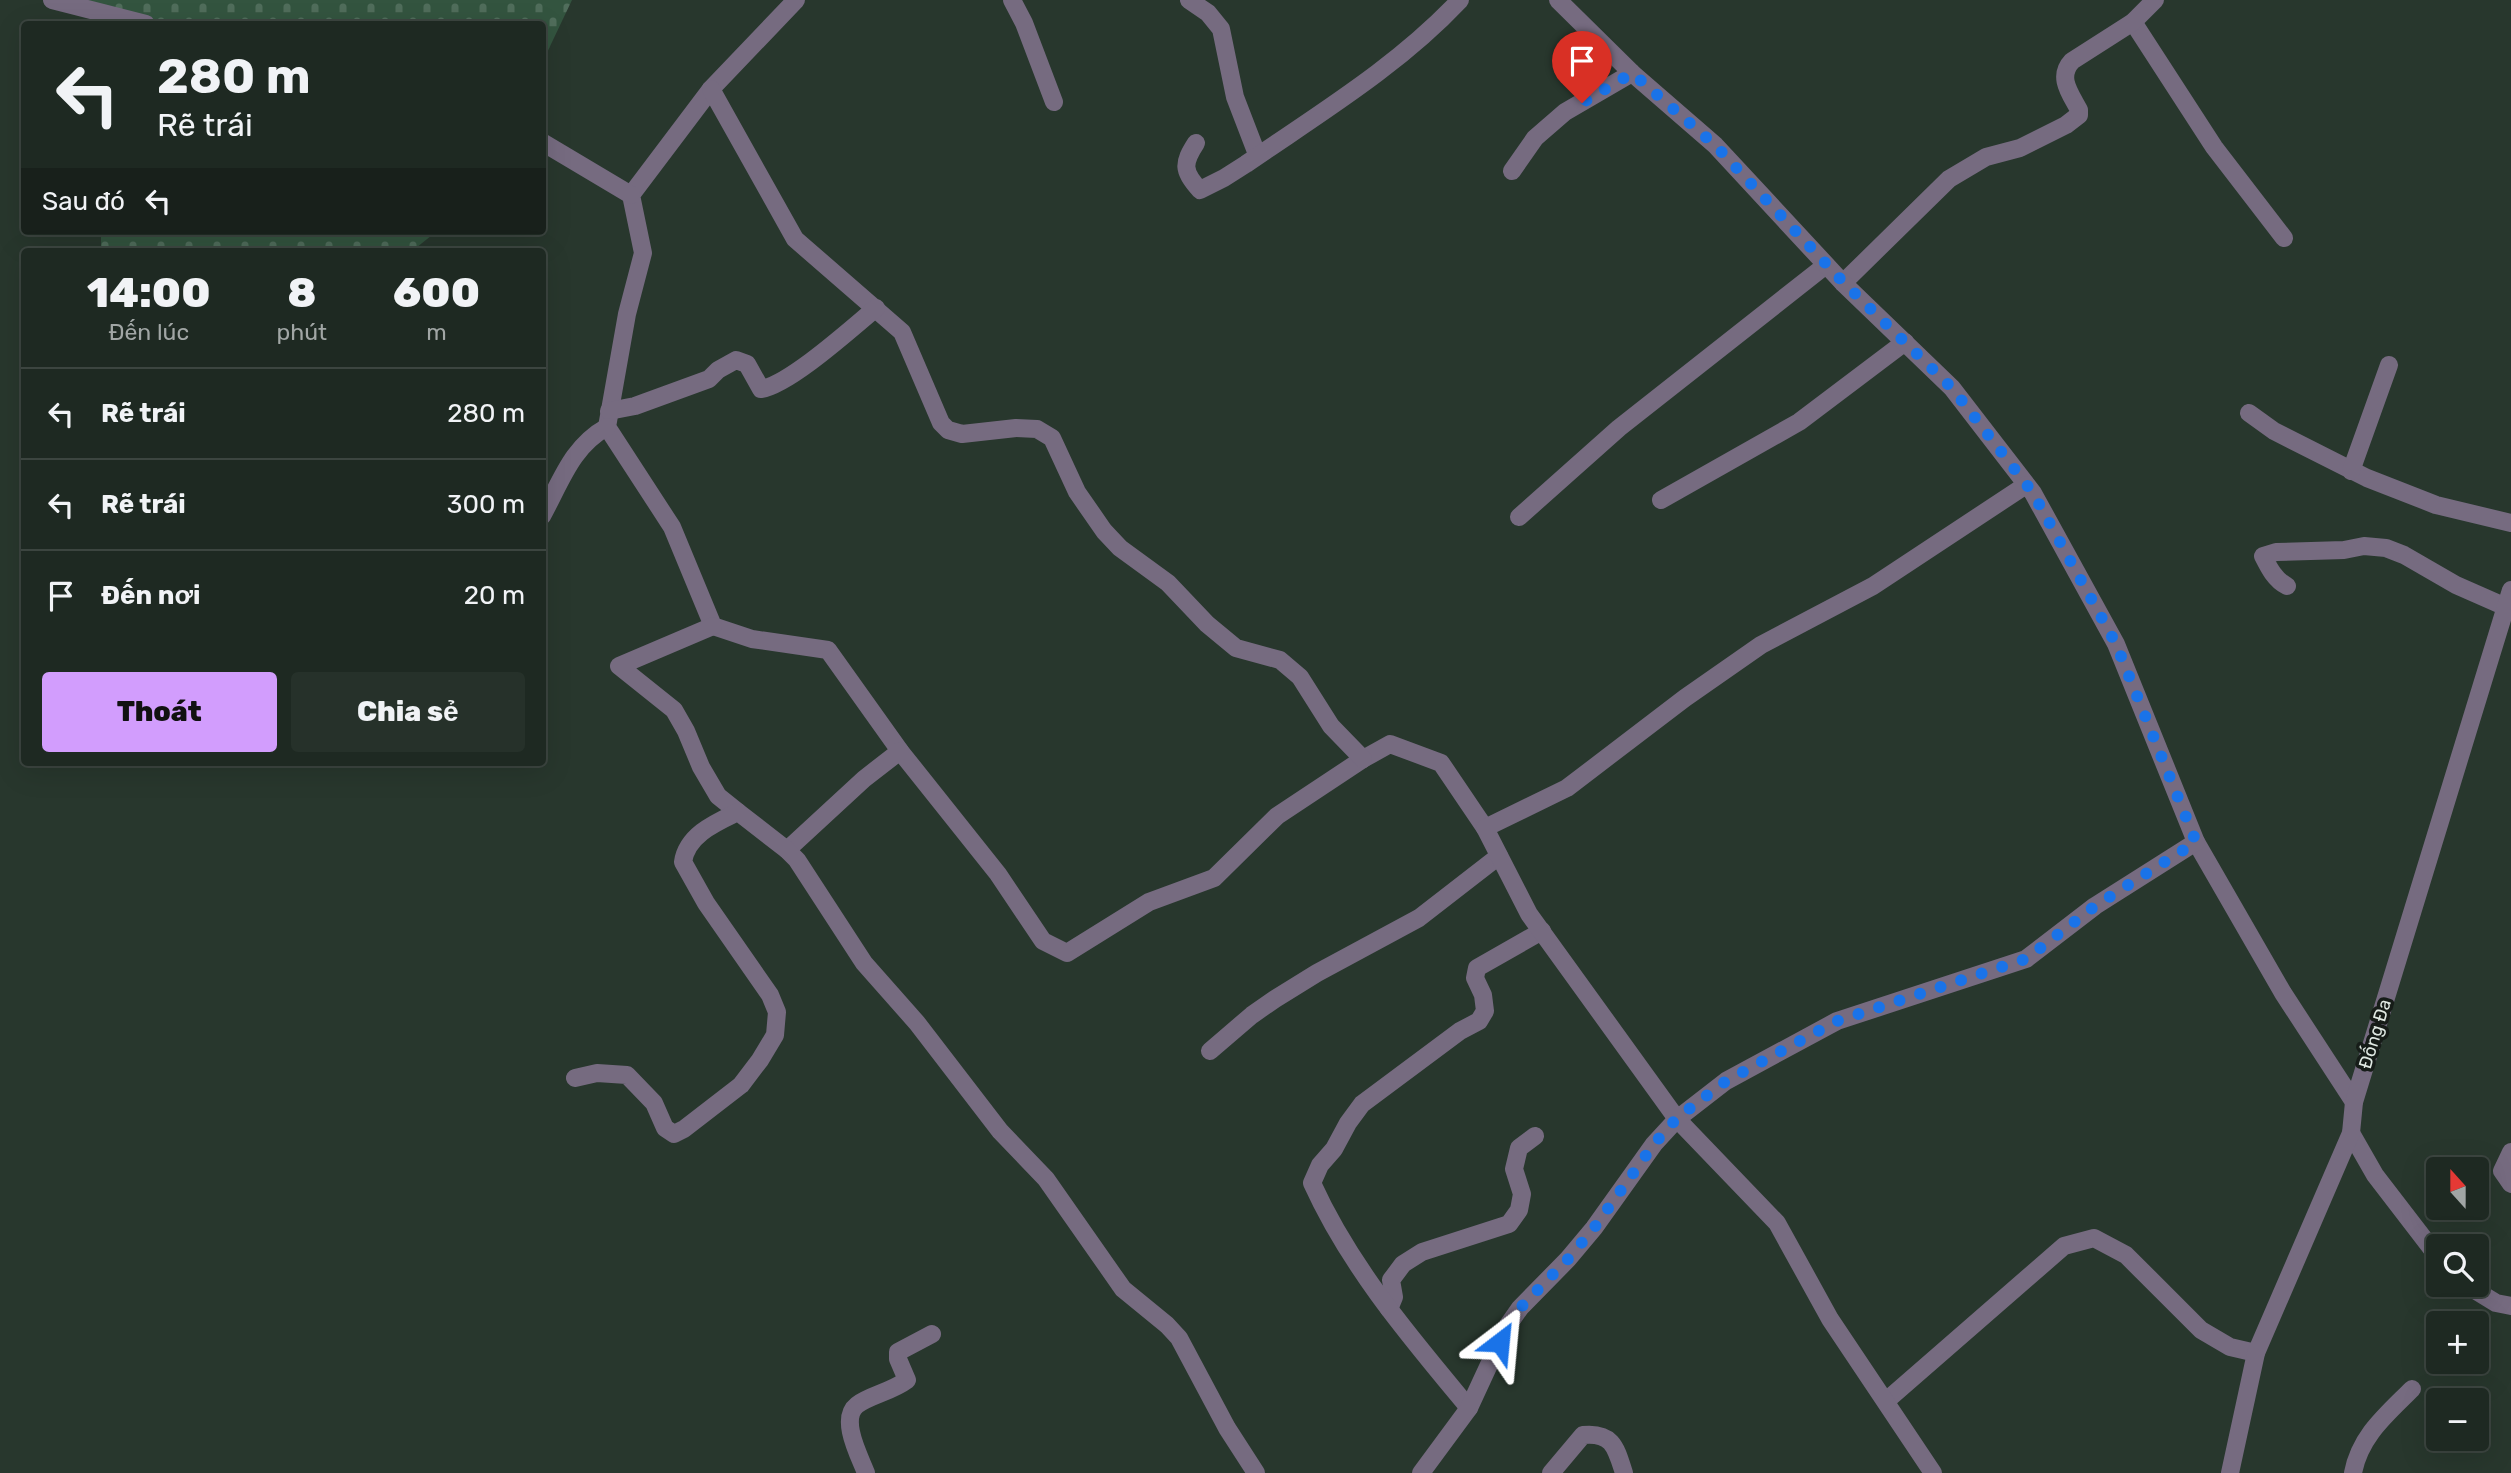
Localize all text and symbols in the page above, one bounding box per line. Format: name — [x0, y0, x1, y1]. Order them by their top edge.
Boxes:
pin — [1552, 31, 1612, 103]
icon: arrive — [1563, 42, 1601, 80]
text: 280 m — [157, 47, 311, 105]
icon: left — [42, 49, 133, 140]
text: Rẽ trái — [157, 106, 253, 144]
icon: left — [139, 182, 177, 220]
text: Sau đó — [42, 186, 125, 217]
text: 14:00 — [87, 268, 211, 318]
text: 8 — [287, 268, 316, 318]
text: 600 — [393, 268, 480, 318]
text: Đến lúc — [108, 318, 189, 346]
text: phút — [277, 318, 327, 346]
text: m — [426, 318, 447, 346]
icon: left — [42, 395, 80, 433]
text: Rẽ trái — [101, 398, 186, 429]
text: 280 m — [447, 398, 525, 429]
icon: left — [42, 486, 80, 524]
text: Rẽ trái — [101, 489, 186, 520]
text: 300 m — [447, 489, 525, 520]
icon: arrive — [42, 577, 80, 615]
text: Đến nơi — [101, 580, 200, 611]
text: 20 m — [464, 580, 525, 611]
button: Thoát — [42, 672, 277, 752]
button: Chia sẻ — [291, 672, 525, 752]
street label: Đống Đa — [2353, 996, 2396, 1071]
north arrow — [2426, 1157, 2488, 1220]
map controls — [2426, 1157, 2489, 1451]
button: search — [2426, 1234, 2489, 1297]
position arrow — [1463, 1305, 1537, 1379]
button: + — [2426, 1311, 2489, 1374]
button: − — [2426, 1388, 2489, 1451]

